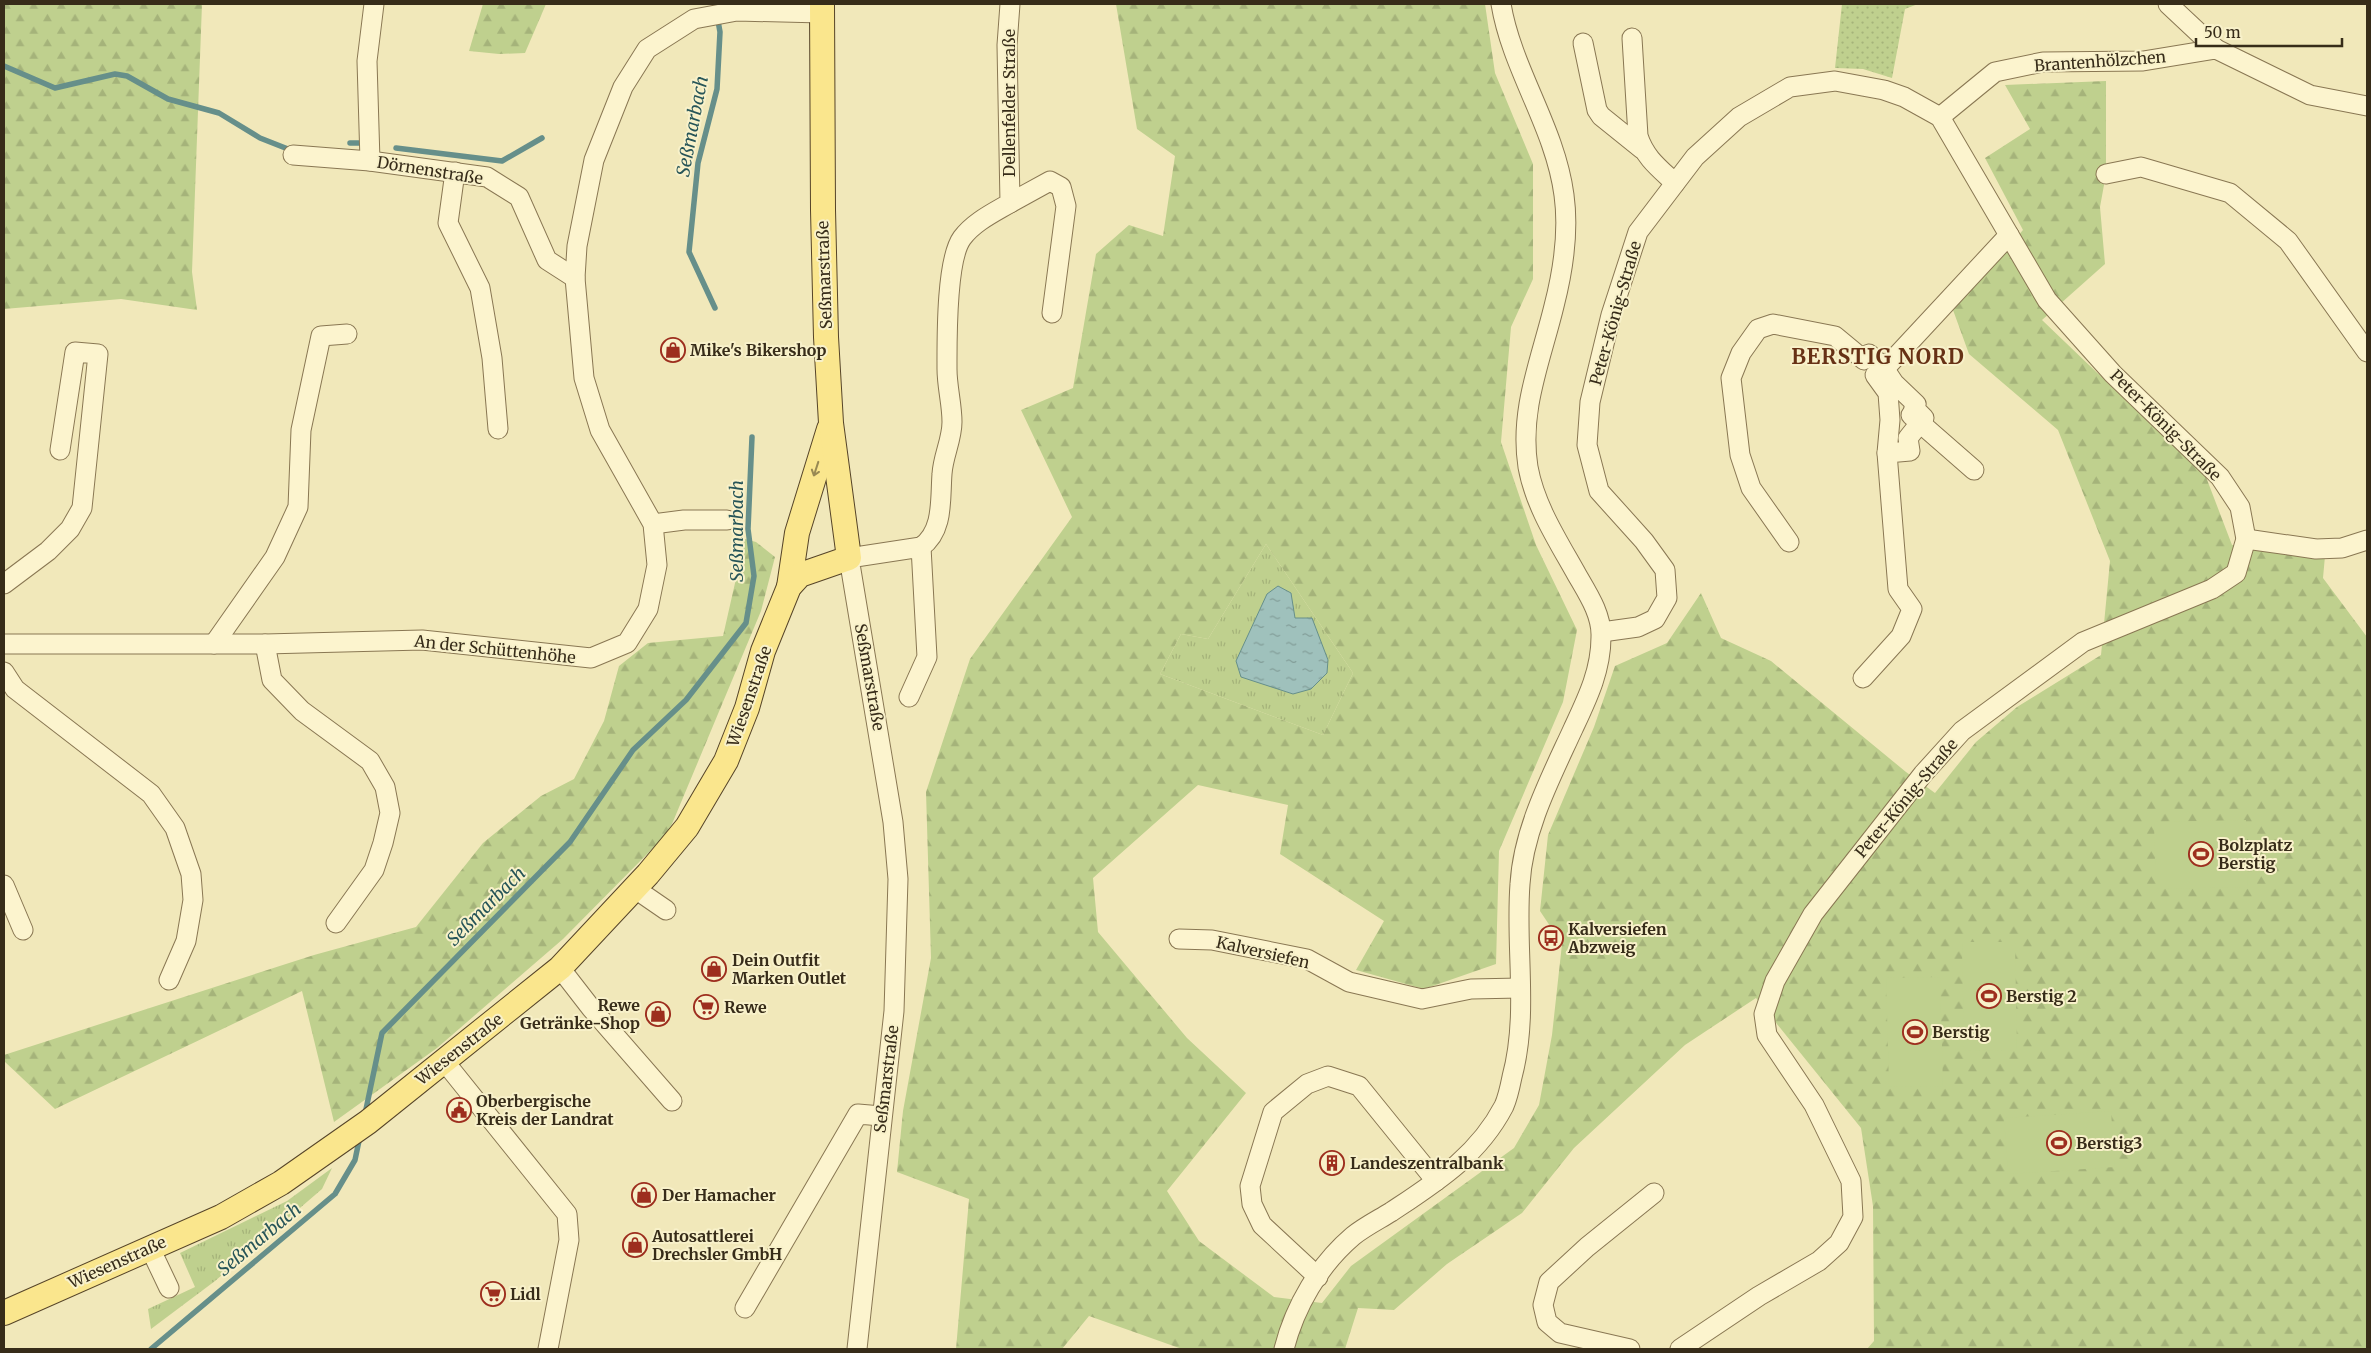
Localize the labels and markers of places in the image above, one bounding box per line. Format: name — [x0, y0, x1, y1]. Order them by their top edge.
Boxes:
shop icon: Mike's Bikershop — [660, 337, 686, 363]
place label: Mike's Bikershop — [690, 340, 827, 360]
place label: Bolzplatz Berstig — [2218, 835, 2292, 873]
sports icon: Bolzplatz Berstig — [2188, 841, 2214, 867]
place label: Kalversiefen Abzweig — [1567, 919, 1667, 957]
bus stop icon: Kalversiefen Abzweig — [1538, 925, 1564, 951]
place label: Dein Outfit Marken Outlet — [732, 950, 847, 988]
shop icon: Dein Outfit Marken Outlet — [701, 956, 727, 982]
sports icon: Berstig 2 — [1976, 983, 2002, 1009]
place label: Berstig 2 — [2006, 986, 2077, 1006]
supermarket icon: Rewe — [693, 994, 719, 1020]
place label: Rewe Getränke-Shop — [520, 995, 640, 1033]
place label: Rewe — [724, 997, 767, 1017]
shop icon: Rewe Getränke-Shop — [645, 1001, 671, 1027]
sports icon: Berstig — [1902, 1019, 1928, 1045]
place label: Berstig — [1932, 1022, 1989, 1042]
place label: Oberbergische Kreis der Landrat — [476, 1091, 614, 1129]
public building icon: Oberbergische Kreis der Landrat — [446, 1097, 472, 1123]
sports icon: Berstig3 — [2046, 1130, 2072, 1156]
place label: Berstig3 — [2076, 1133, 2143, 1153]
building icon: Landeszentralbank — [1319, 1150, 1345, 1176]
place label: Landeszentralbank — [1350, 1153, 1504, 1173]
shop icon: Der Hamacher — [631, 1182, 657, 1208]
place label: Der Hamacher — [662, 1185, 777, 1205]
place label: Autosattlerei Drechsler GmbH — [651, 1226, 782, 1264]
shop icon: Autosattlerei Drechsler GmbH — [622, 1232, 648, 1258]
supermarket icon: Lidl — [480, 1281, 506, 1307]
place label: Lidl — [510, 1284, 541, 1304]

